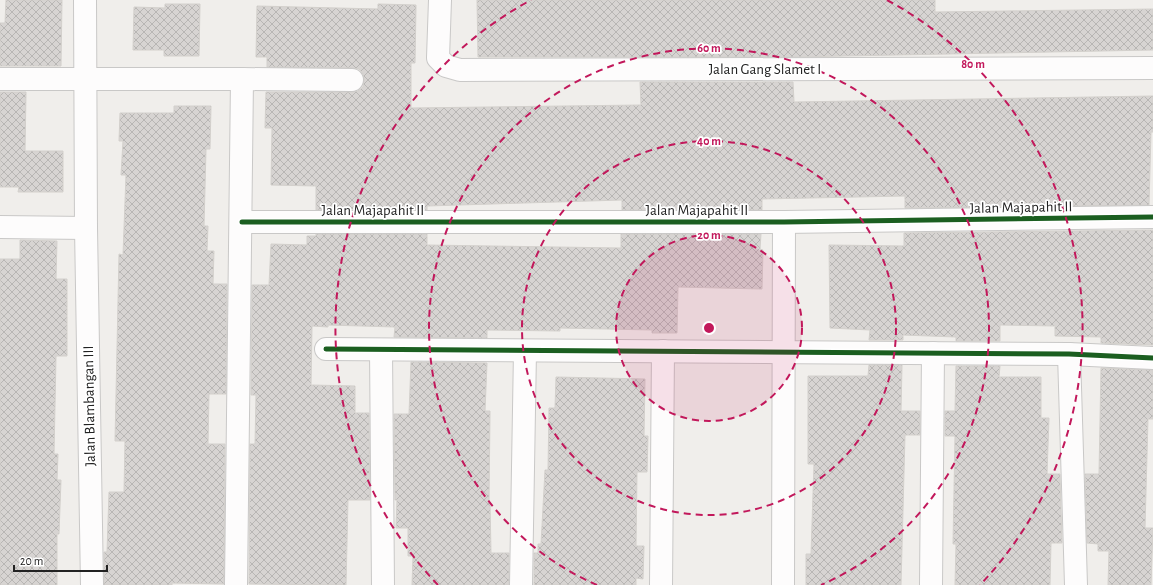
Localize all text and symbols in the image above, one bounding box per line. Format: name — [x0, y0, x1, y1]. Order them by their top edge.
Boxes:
text: 60 m — [697, 42, 721, 54]
text: 80 m — [961, 58, 985, 70]
street label: Jalan Gang Slamet I — [709, 62, 821, 77]
text: 40 m — [697, 135, 721, 147]
street label: Jalan Majapahit II — [969, 199, 1073, 216]
street label: Jalan Majapahit II — [322, 203, 424, 218]
street label: Jalan Majapahit II — [646, 203, 748, 218]
text: 20 m — [697, 229, 721, 241]
centre of rings — [702, 321, 716, 335]
street label: Jalan Blambangan III — [81, 345, 98, 467]
scale bar — [14, 547, 107, 573]
text: 20 m — [20, 555, 43, 567]

